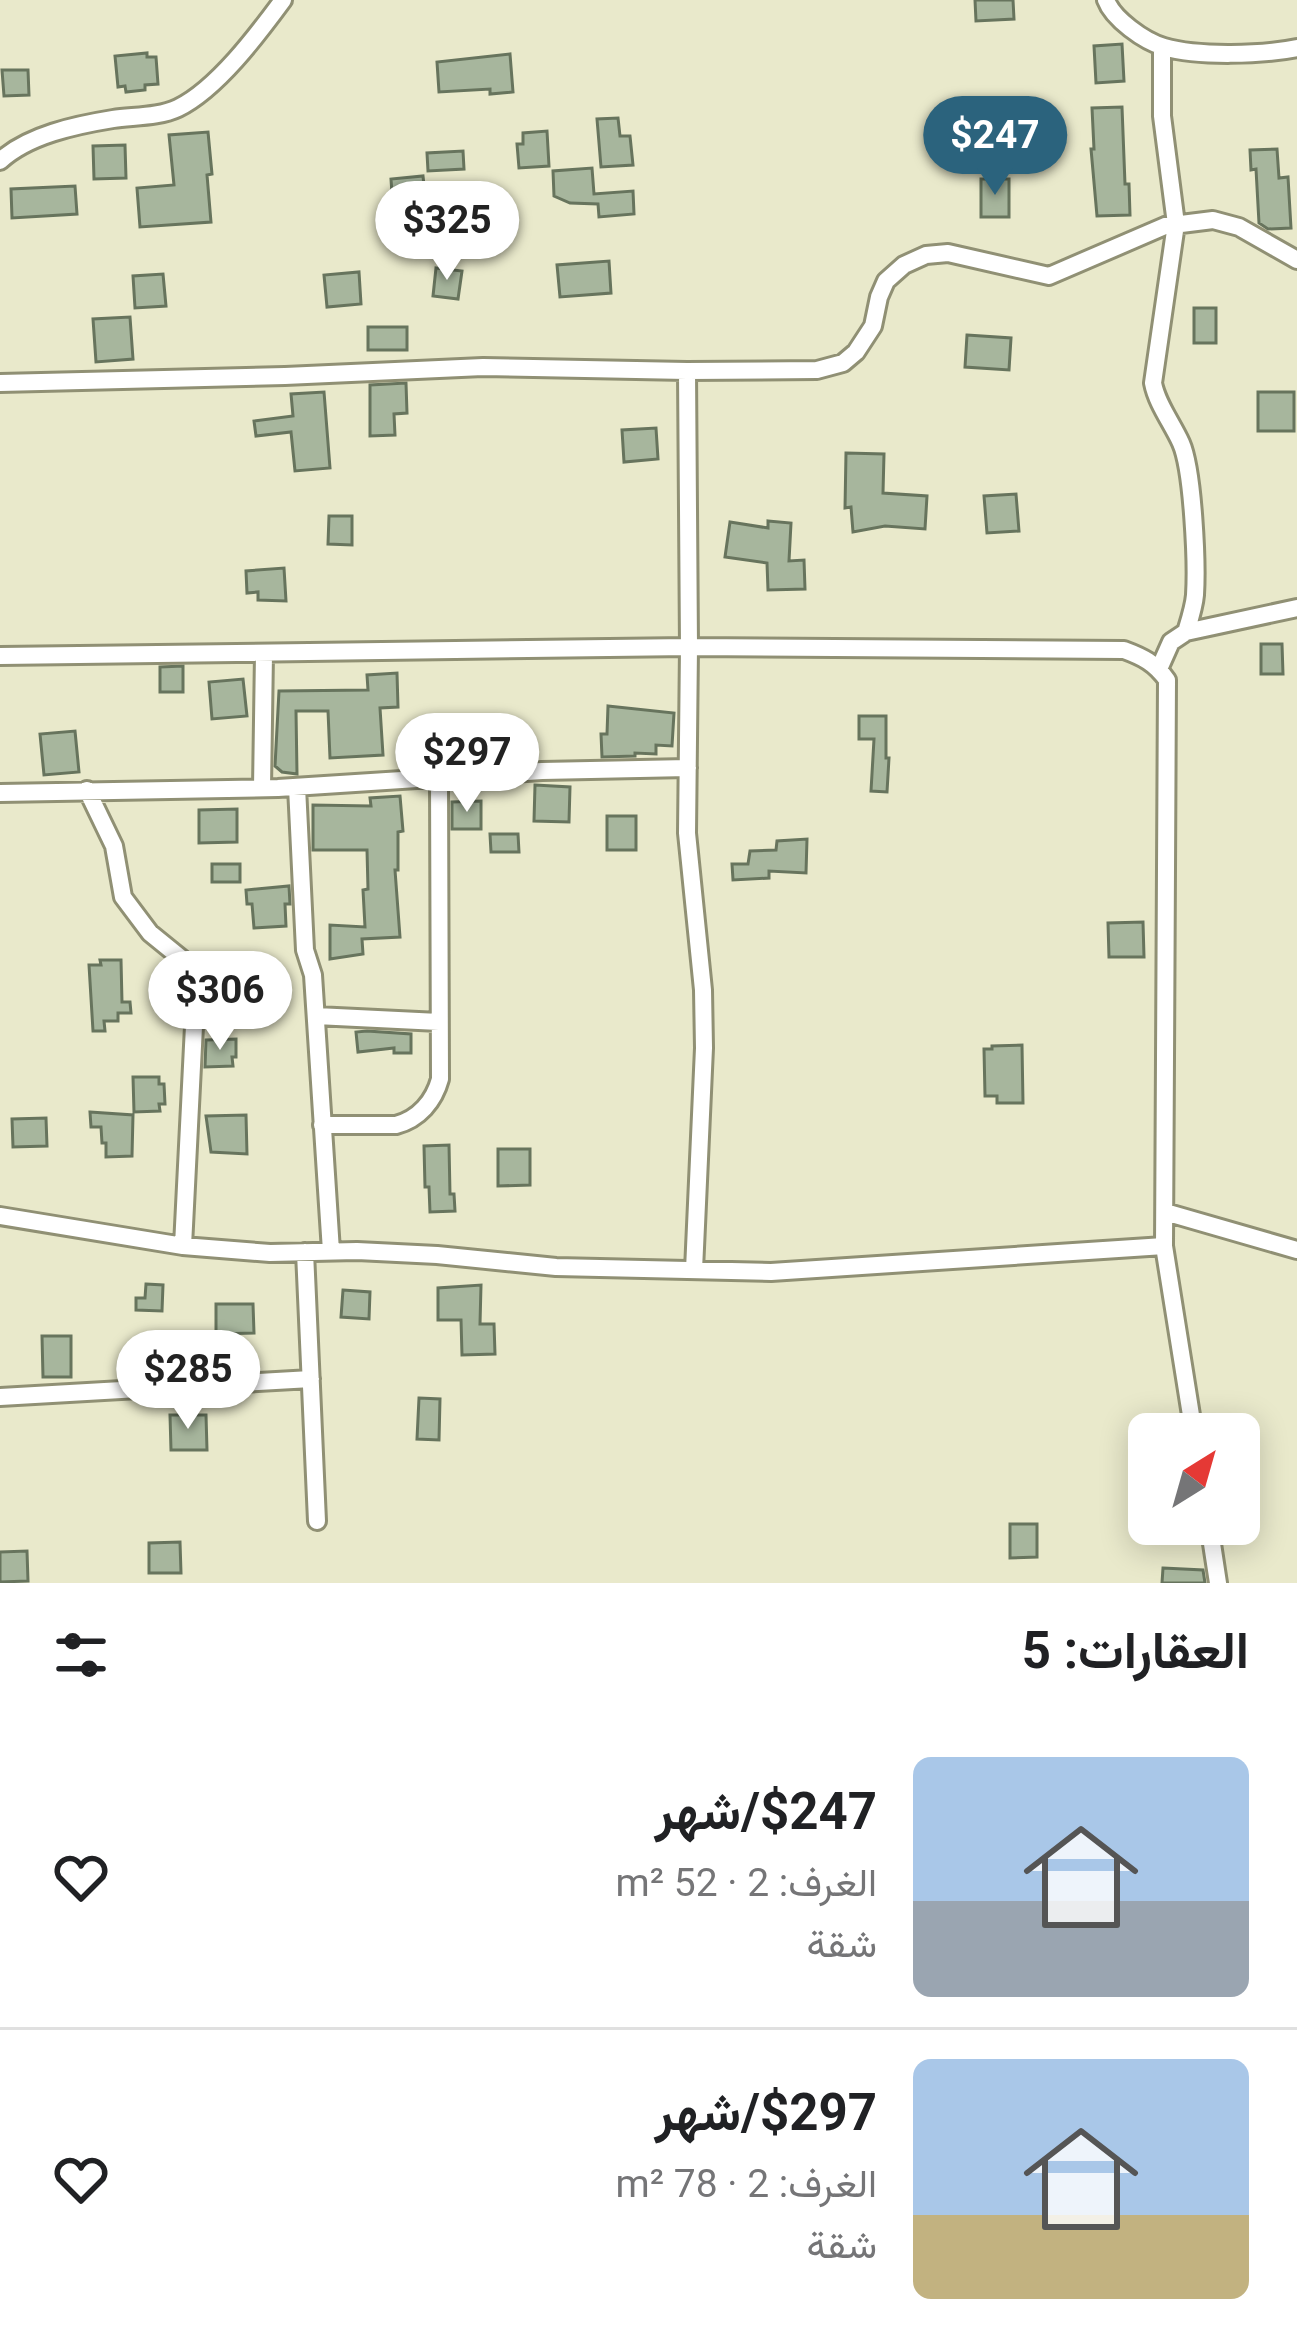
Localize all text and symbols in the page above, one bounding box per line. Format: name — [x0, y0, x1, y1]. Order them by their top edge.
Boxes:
pin: $247 — [924, 96, 1066, 198]
text: $247 — [950, 112, 1040, 158]
pin: $325 — [376, 181, 518, 283]
text: $325 — [402, 197, 492, 243]
pin: $297 — [396, 713, 538, 815]
text: $297 — [422, 729, 512, 775]
pin: $306 — [149, 951, 291, 1053]
text: $306 — [175, 967, 265, 1013]
pin: $285 — [117, 1330, 259, 1432]
text: $285 — [143, 1346, 233, 1392]
north arrow — [1128, 1413, 1260, 1545]
map controls — [1128, 1413, 1260, 1545]
text: العقارات: 5 — [1022, 1621, 1249, 1680]
icon: filters — [48, 1622, 114, 1688]
text: $247/شهر — [655, 1782, 877, 1841]
icon: home — [1009, 1805, 1153, 1949]
icon: heart — [48, 1844, 114, 1910]
text: الغرف: 2 · 52 m² — [616, 1860, 877, 1906]
text: شقة — [807, 1921, 877, 1967]
text: $297/شهر — [655, 2083, 877, 2142]
icon: home — [1009, 2107, 1153, 2251]
icon: heart — [48, 2146, 114, 2212]
text: الغرف: 2 · 78 m² — [616, 2161, 877, 2207]
text: شقة — [807, 2222, 877, 2268]

